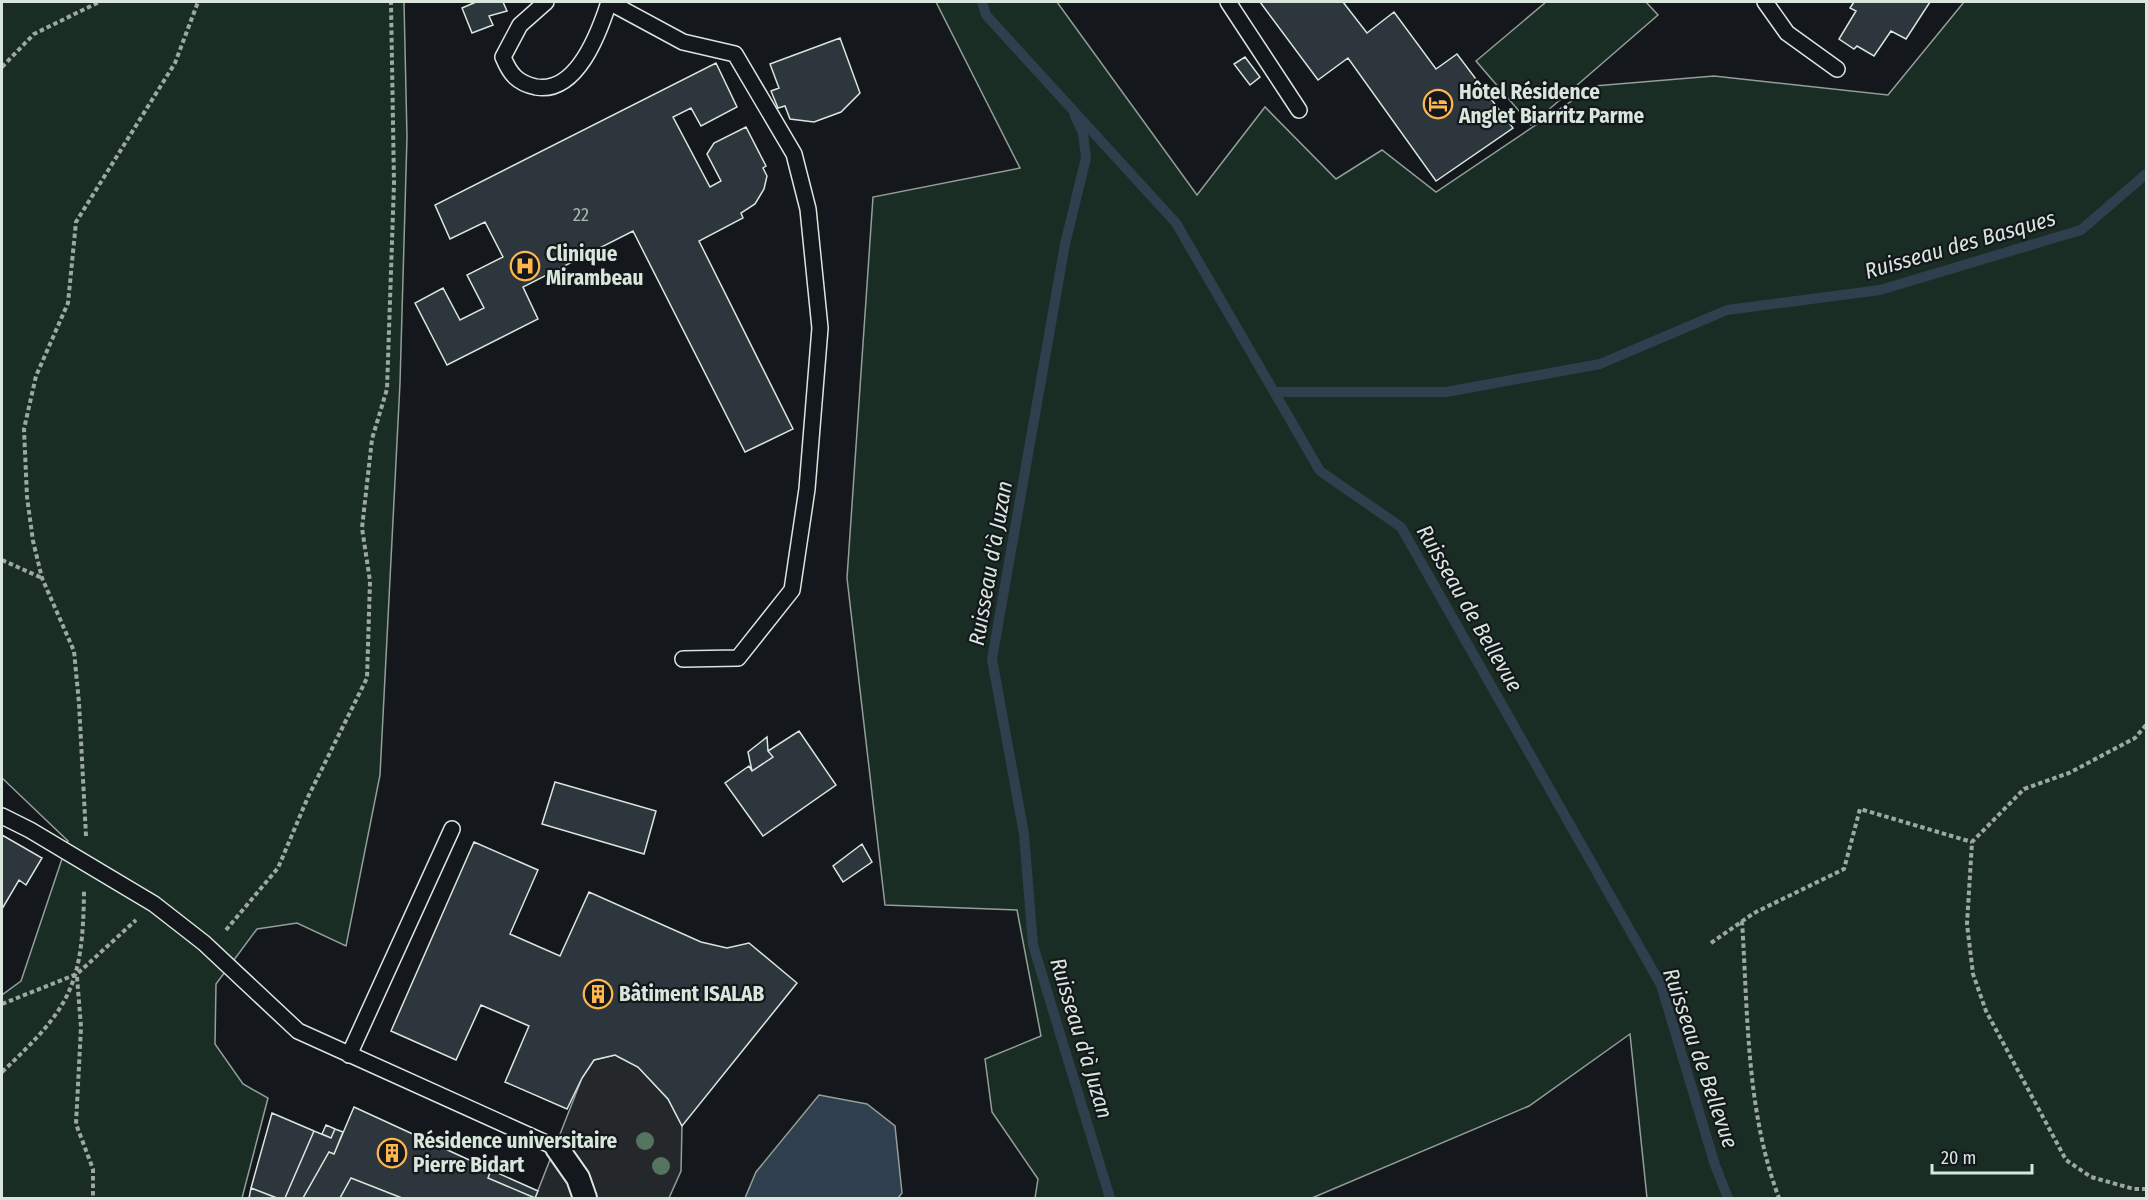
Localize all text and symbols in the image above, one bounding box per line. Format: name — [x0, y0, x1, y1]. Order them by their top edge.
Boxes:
place label: Hôtel Résidence Anglet Biarritz Parme — [1458, 79, 1644, 129]
hotel icon: Hôtel Résidence Anglet Biarritz Parme — [1422, 88, 1454, 120]
house number: 22 — [573, 204, 589, 226]
water label: Ruisseau des Basques — [1862, 204, 2059, 285]
place label: Clinique Mirambeau — [546, 241, 643, 291]
hospital icon: Clinique Mirambeau — [509, 250, 541, 282]
water label: Ruisseau d'à Juzan — [963, 479, 1018, 647]
water label: Ruisseau de Bellevue — [1411, 520, 1528, 697]
water label: Ruisseau d'à Juzan — [1044, 955, 1119, 1122]
water label: Ruisseau de Bellevue — [1657, 965, 1744, 1152]
building icon: Bâtiment ISALAB — [582, 978, 614, 1010]
place label: Bâtiment ISALAB — [619, 981, 764, 1007]
place label: Résidence universitaire Pierre Bidart — [413, 1128, 618, 1178]
building icon: Résidence universitaire Pierre Bidart — [376, 1137, 408, 1169]
scale bar — [1932, 1137, 2032, 1175]
text: 20 m — [1941, 1147, 1976, 1169]

